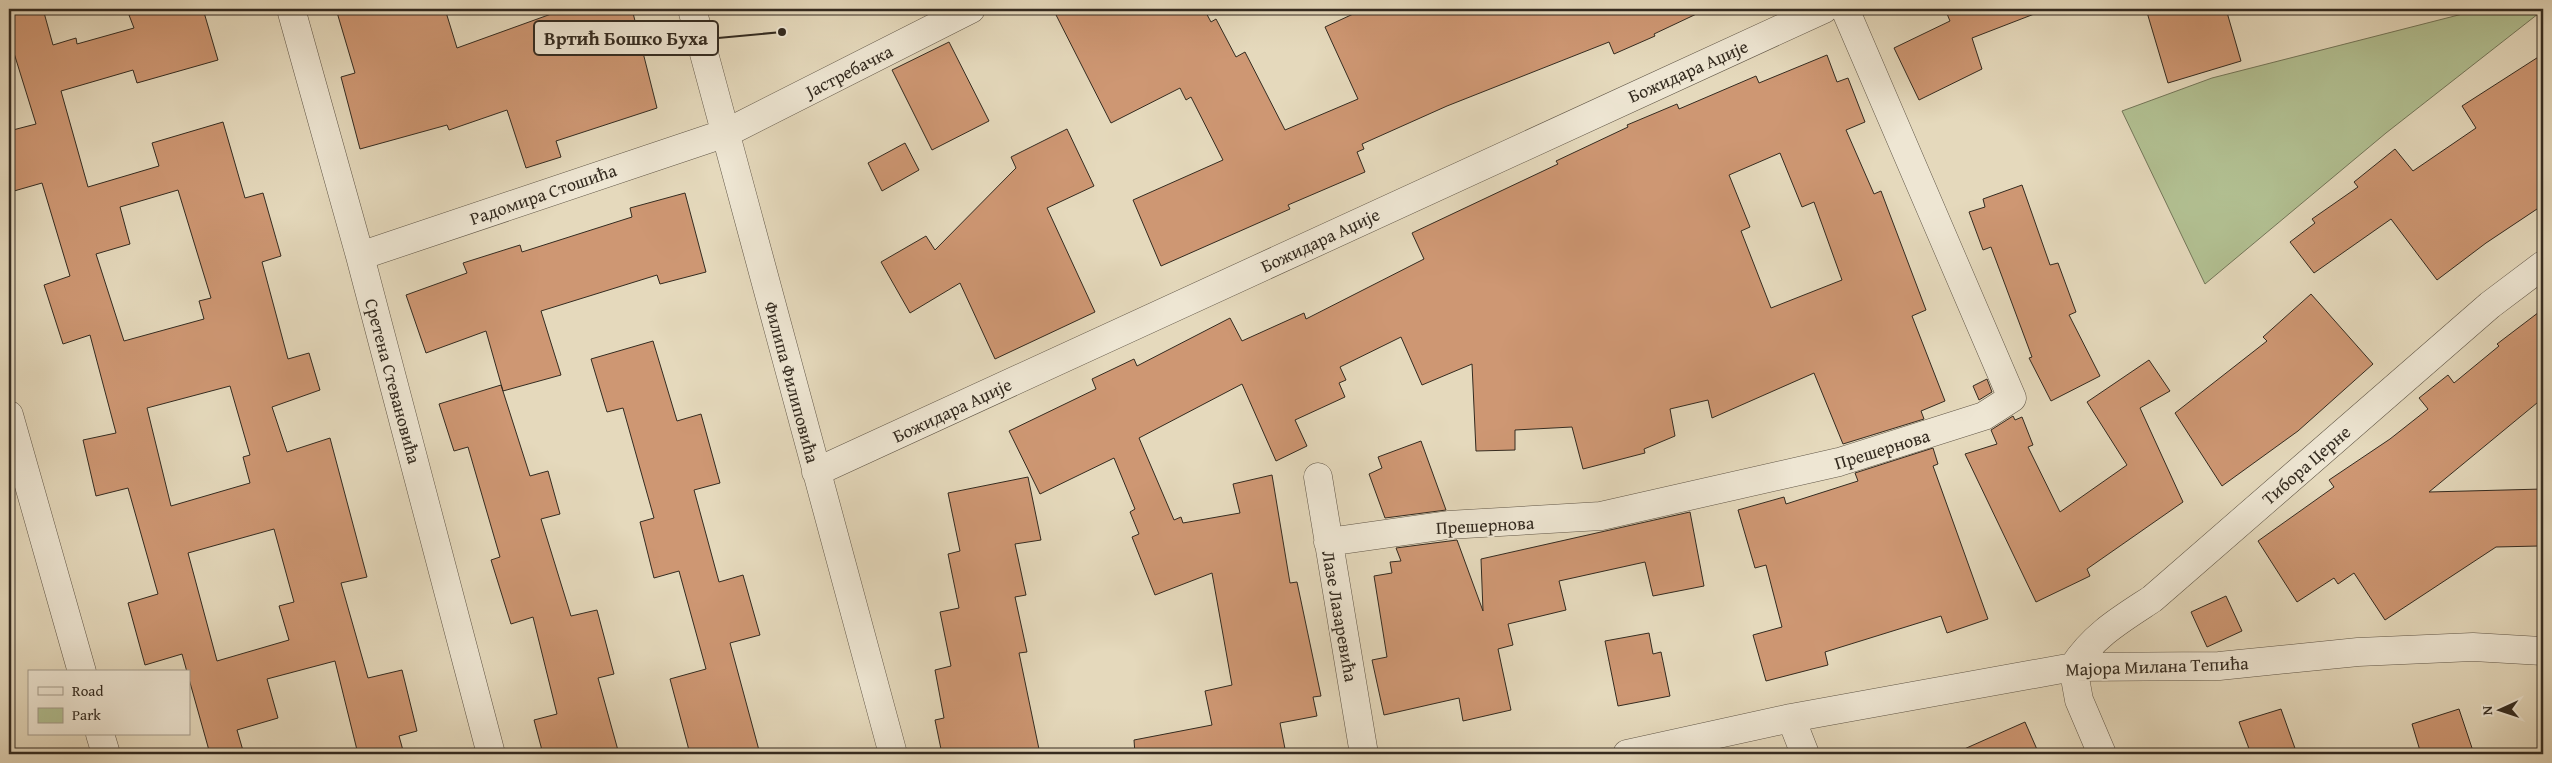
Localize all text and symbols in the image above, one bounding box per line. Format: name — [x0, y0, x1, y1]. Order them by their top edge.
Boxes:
callout: Вртић Бошко Буха — [534, 21, 718, 55]
text: Вртић Бошко Буха — [544, 24, 708, 52]
street label: Божидара Аџије — [1624, 32, 1752, 110]
street label: Јастребачка — [799, 37, 898, 105]
street label: Радомира Стошића — [466, 156, 620, 232]
street label: Божидара Аџије — [1256, 201, 1384, 279]
street label: Сретена Стевановића — [358, 295, 428, 467]
street label: Филипа Филиповића — [757, 298, 827, 466]
street label: Божидара Аџије — [888, 371, 1016, 449]
street label: Тибора Церне — [2256, 419, 2356, 511]
street label: Прешернова — [1831, 422, 1933, 476]
street label: Прешернова — [1435, 509, 1535, 541]
street label: Лазе Лазаревића — [1315, 548, 1365, 684]
street label: Мајора Милана Тепића — [2065, 649, 2250, 683]
legend — [28, 670, 190, 736]
text: Road — [72, 680, 103, 701]
north arrow — [2474, 686, 2524, 736]
text: Park — [72, 704, 101, 725]
text: N — [2477, 705, 2497, 716]

